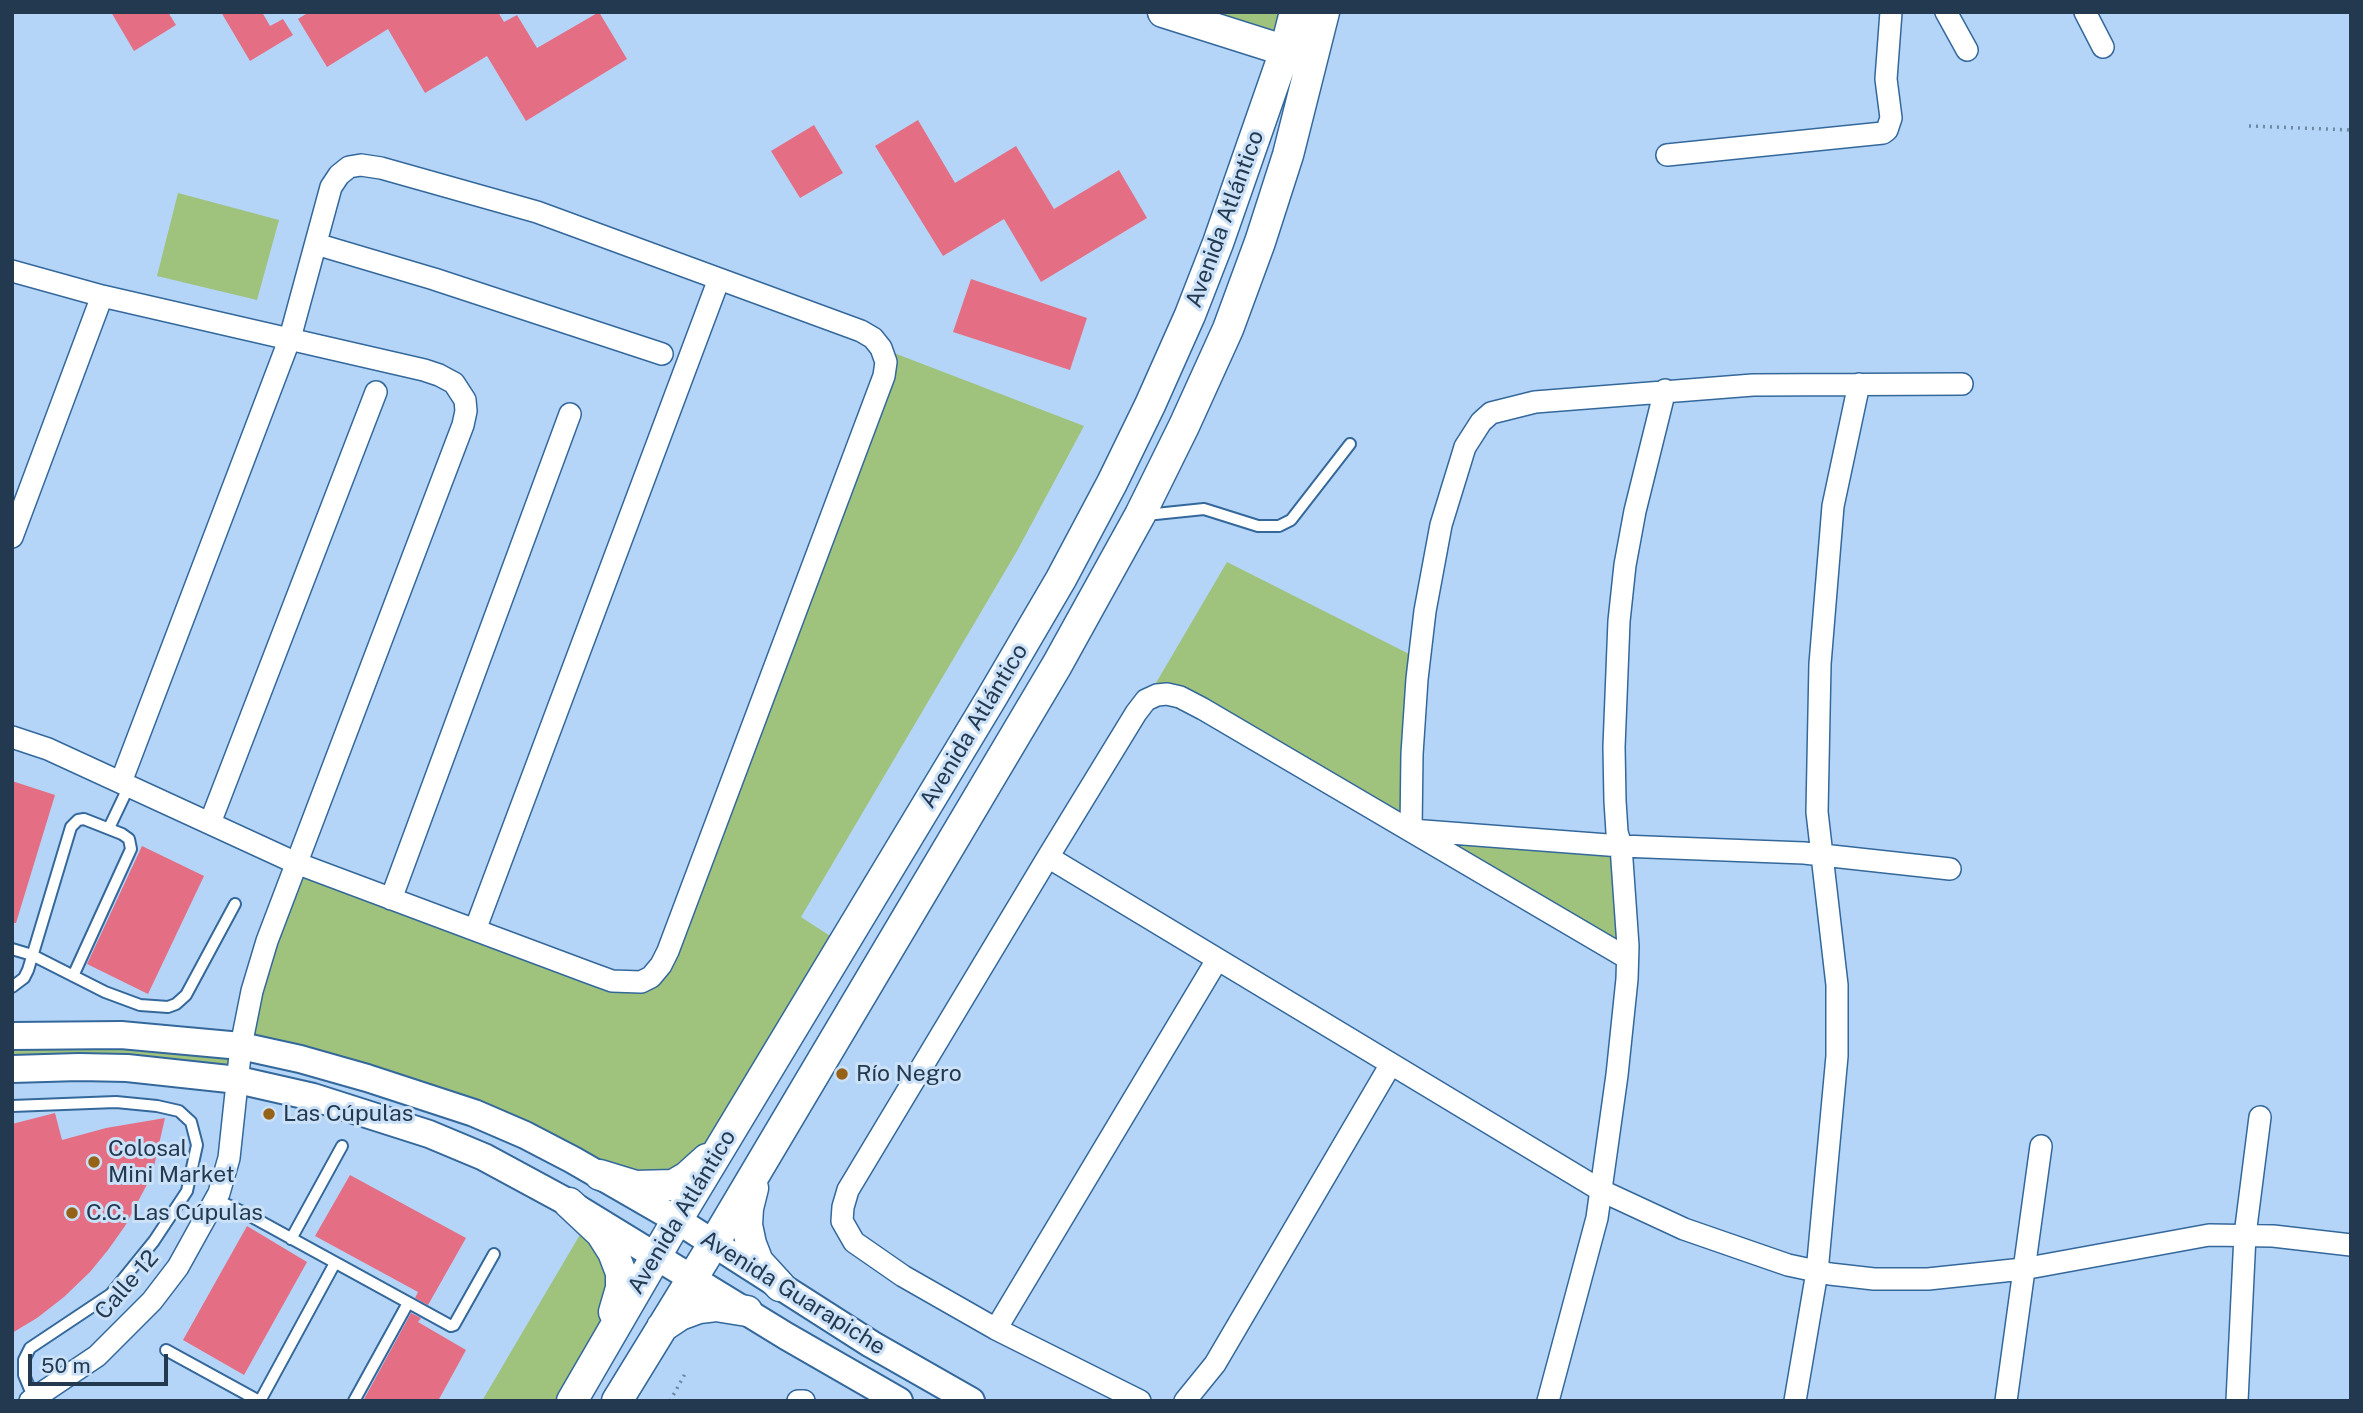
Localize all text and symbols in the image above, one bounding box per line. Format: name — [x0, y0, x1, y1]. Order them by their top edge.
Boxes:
street label: Avenida Atlántico — [1180, 127, 1270, 311]
street label: Avenida Atlántico — [914, 639, 1034, 813]
place label: Río Negro — [856, 1060, 962, 1088]
marker: Río Negro — [834, 1066, 850, 1082]
place label: Las Cúpulas — [283, 1100, 413, 1128]
marker: Las Cúpulas — [261, 1106, 277, 1122]
street label: Avenida Atlántico — [622, 1125, 742, 1299]
place label: Colosal Mini Market — [108, 1135, 235, 1189]
marker: Colosal Mini Market — [86, 1154, 102, 1170]
place label: C.C. Las Cúpulas — [86, 1199, 263, 1227]
marker: C.C. Las Cúpulas — [64, 1205, 80, 1221]
street label: Avenida Guarapiche — [696, 1225, 890, 1361]
street label: Calle 12 — [89, 1245, 165, 1325]
scale bar — [32, 1340, 172, 1384]
text: 50 m — [41, 1353, 91, 1378]

